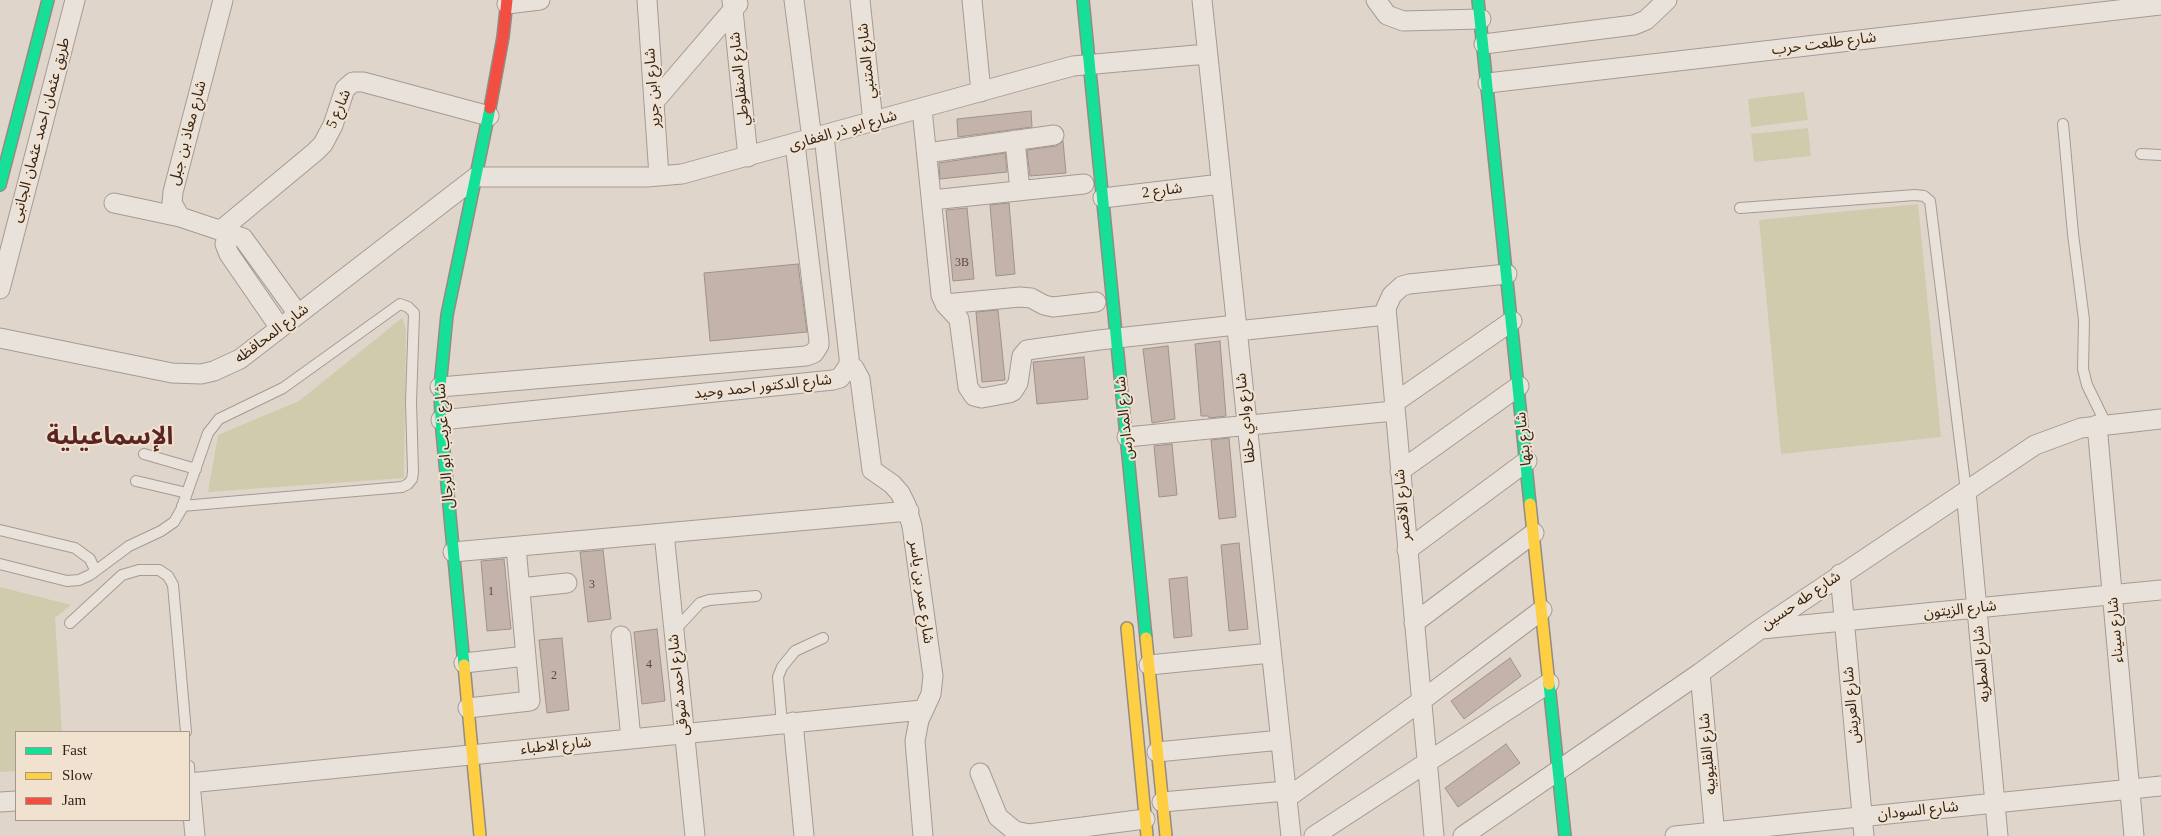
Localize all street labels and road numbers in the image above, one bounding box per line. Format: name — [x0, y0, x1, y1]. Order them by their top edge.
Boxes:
street label: شارع المتنبي — [854, 22, 880, 100]
street label: شارع طلعت حرب — [1771, 29, 1877, 59]
street label: شارع المنفلوطي — [726, 31, 754, 127]
street label: طريق عثمان احمد عثمان الجانبى — [8, 36, 74, 224]
street label: شارع ابن جرير — [641, 47, 665, 129]
street label: شارع معاذ بن جبل — [165, 79, 211, 187]
street label: شارع 5 — [323, 87, 355, 131]
street label: شارع ابو ذر الغفارى — [787, 107, 899, 155]
street label: شارع 2 — [1141, 180, 1183, 202]
street label: شارع المحافظه — [232, 300, 312, 368]
street label: شارع الدكتور احمد وحيد — [693, 371, 833, 403]
street label: شارع وادي حلفا — [1232, 372, 1260, 464]
street label: شارع المدارس — [1112, 375, 1138, 461]
street label: شارع غريب ابو الرجال — [432, 383, 458, 509]
street label: شارع بنها — [1512, 411, 1536, 467]
street label: شارع الاقصر — [1391, 468, 1415, 542]
street label: شارع عمر بن ياسر — [905, 539, 937, 645]
street label: شارع طه حسين — [1758, 568, 1844, 634]
street label: شارع سيناء — [2104, 596, 2128, 664]
street label: شارع الزيتون — [1923, 597, 1997, 623]
street label: شارع المطريه — [1970, 625, 1994, 703]
street label: شارع احمد شوقى — [665, 633, 693, 737]
street label: شارع العريش — [1840, 666, 1864, 744]
street label: شارع القليوبيه — [1695, 712, 1721, 796]
street label: شارع الاطباء — [520, 733, 592, 759]
street label: شارع السودان — [1877, 798, 1959, 824]

